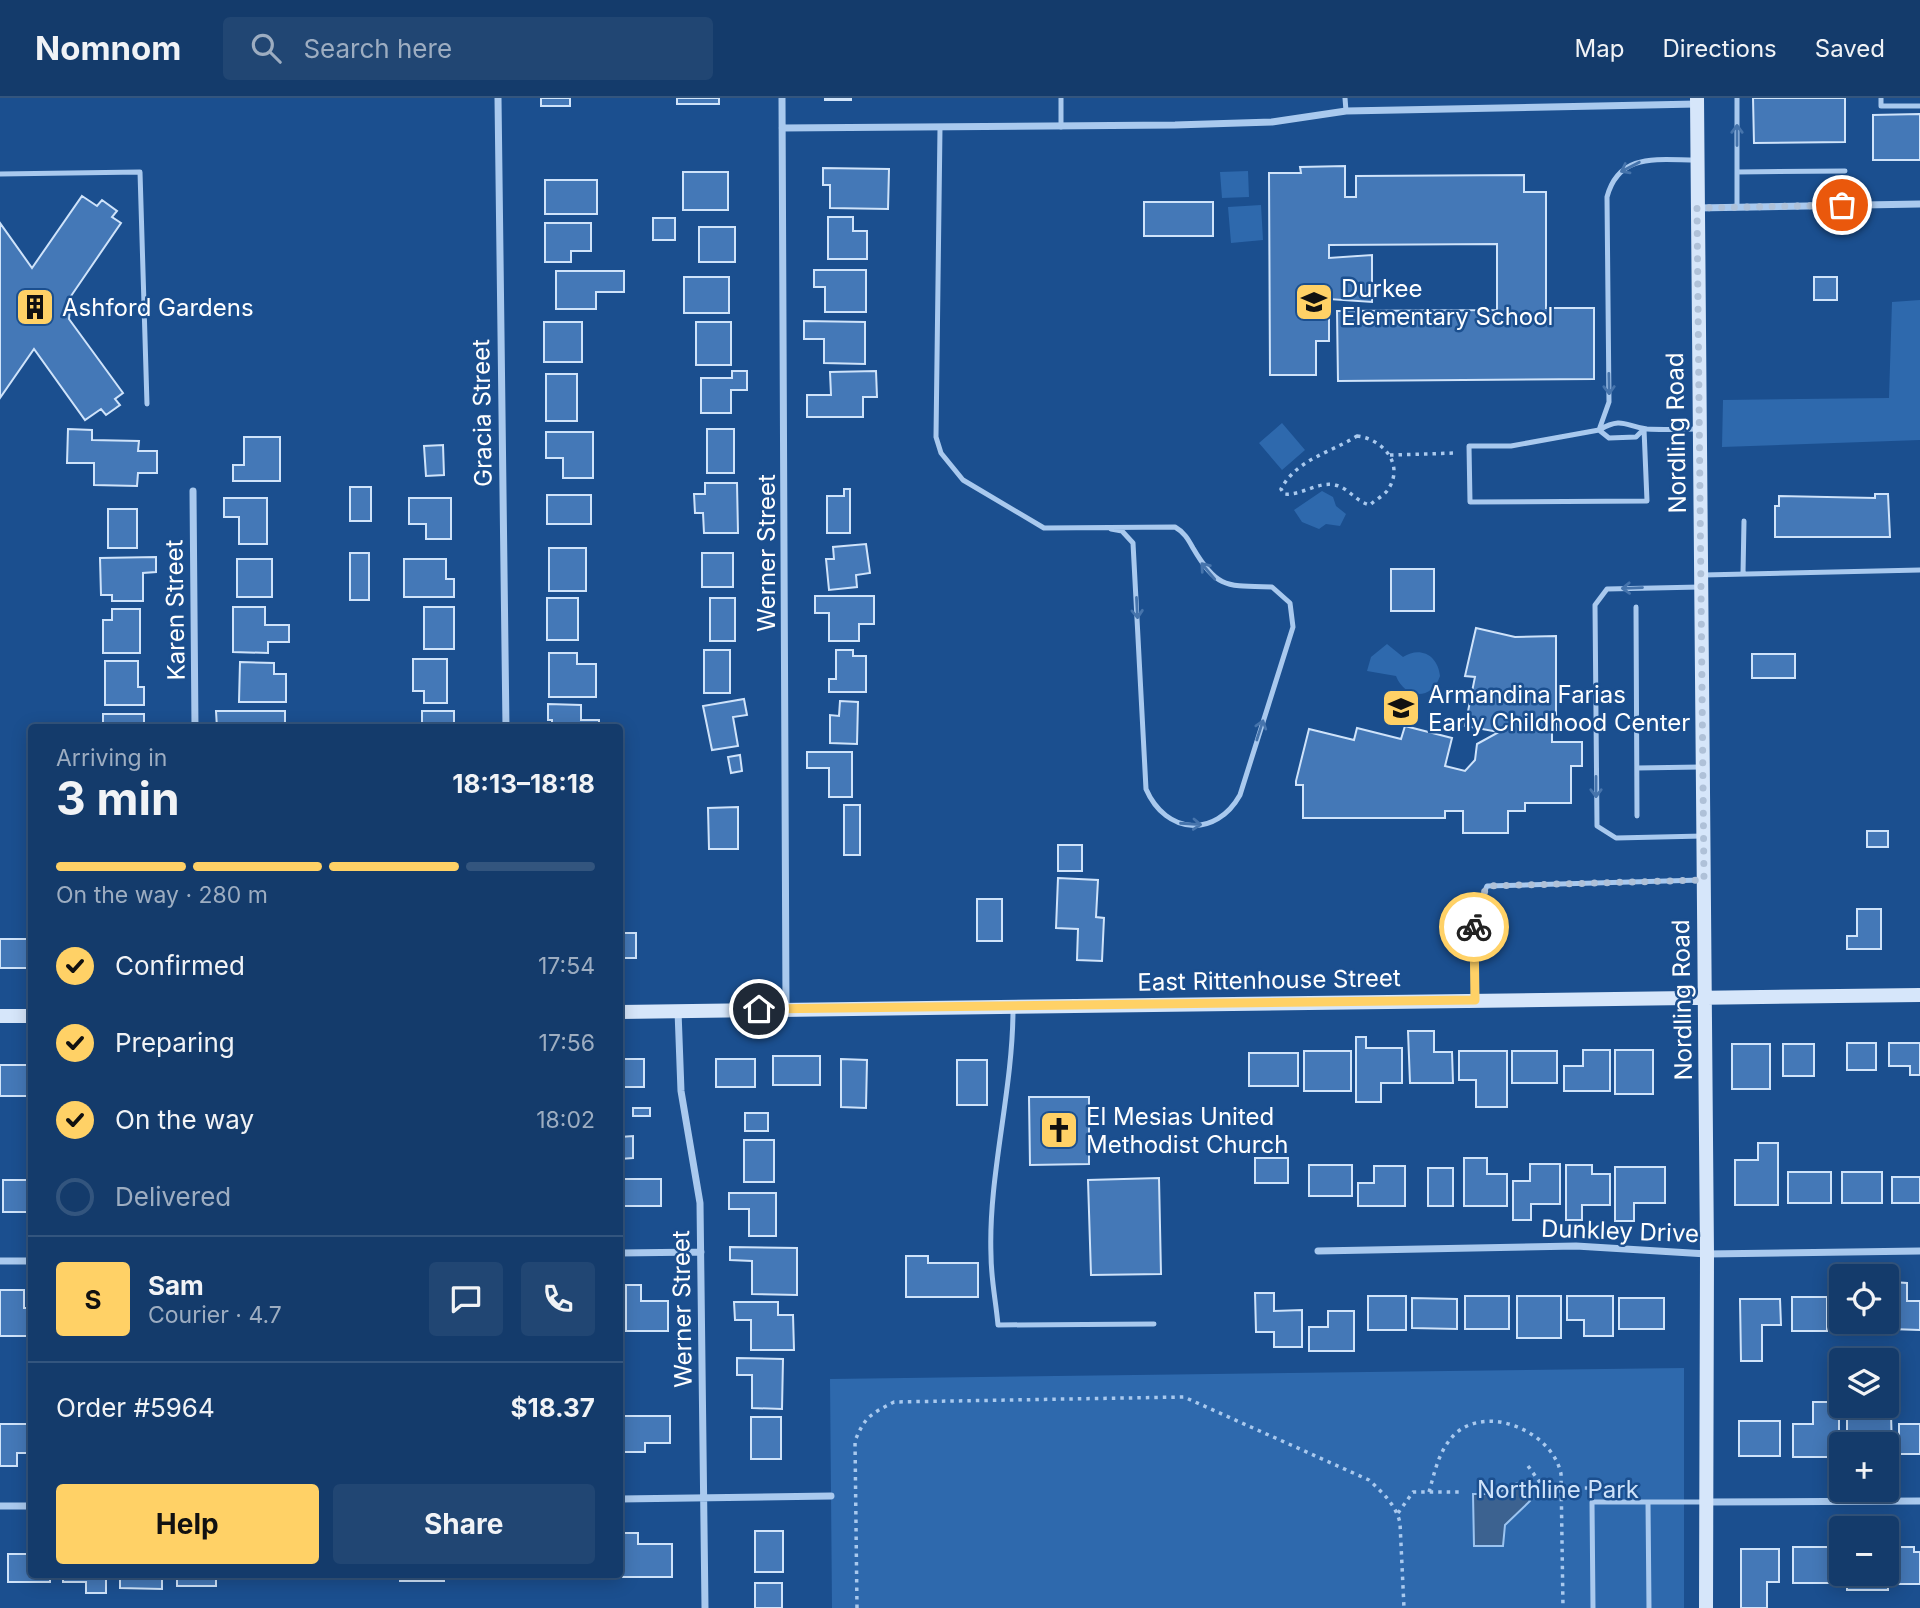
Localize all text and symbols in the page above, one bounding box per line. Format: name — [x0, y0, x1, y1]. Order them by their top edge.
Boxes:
search box — [223, 17, 713, 80]
text: Nomnom — [35, 28, 181, 68]
icon: search — [247, 29, 285, 67]
text: Search here — [303, 33, 452, 64]
text: Map — [1575, 34, 1624, 63]
text: Directions — [1662, 34, 1777, 63]
text: Saved — [1815, 34, 1885, 63]
one-way arrow — [1730, 124, 1744, 147]
one-way arrow — [1620, 161, 1641, 175]
pin — [1812, 175, 1872, 235]
icon: bag — [1823, 186, 1861, 224]
place label: Durkee Elementary School — [1341, 274, 1553, 331]
school or university icon: Durkee Elementary School — [1293, 281, 1335, 323]
building icon: Ashford Gardens — [14, 286, 56, 328]
place label: Ashford Gardens — [62, 293, 254, 322]
street label: Gracia Street — [466, 339, 498, 487]
street label: Nordling Road — [1660, 352, 1692, 514]
one-way arrow — [1602, 373, 1616, 396]
street label: Werner Street — [752, 474, 781, 632]
street label: Karen Street — [159, 539, 191, 681]
one-way arrow — [1201, 562, 1216, 580]
one-way arrow — [1621, 582, 1644, 595]
one-way arrow — [1130, 596, 1143, 619]
place label: Armandina Farias Early Childhood Center — [1428, 680, 1690, 737]
school or university icon: Armandina Farias Early Childhood Center — [1380, 687, 1422, 729]
one-way arrow — [1255, 719, 1268, 741]
text: Arriving in — [56, 744, 167, 772]
text: 18:13–18:18 — [452, 768, 595, 799]
text: 3 min — [56, 770, 180, 826]
one-way arrow — [1589, 776, 1603, 799]
one-way arrow — [1179, 818, 1202, 831]
text: On the way · 280 m — [56, 881, 268, 909]
courier — [1439, 892, 1509, 962]
icon: bike — [1455, 908, 1493, 946]
street label: Nordling Road — [1666, 919, 1698, 1081]
icon: check — [56, 947, 94, 985]
text: Confirmed — [115, 950, 245, 981]
text: 17:54 — [538, 952, 595, 980]
street label: East Rittenhouse Street — [1137, 963, 1401, 997]
pin — [729, 979, 789, 1039]
icon: home — [740, 990, 778, 1028]
icon: check — [56, 1024, 94, 1062]
text: Preparing — [115, 1027, 235, 1058]
text: 17:56 — [539, 1029, 595, 1057]
icon: check — [56, 1101, 94, 1139]
place label: El Mesias United Methodist Church — [1086, 1102, 1288, 1159]
text: On the way — [115, 1104, 254, 1135]
text: 18:02 — [536, 1106, 595, 1134]
church icon: El Mesias United Methodist Church — [1038, 1109, 1080, 1151]
text: Delivered — [115, 1181, 231, 1212]
street label: Dunkley Drive — [1541, 1214, 1699, 1248]
street label: Werner Street — [666, 1230, 698, 1388]
button: chat — [429, 1262, 503, 1336]
button: phone — [521, 1262, 595, 1336]
map controls — [1829, 1264, 1899, 1586]
button: locate — [1829, 1264, 1899, 1334]
text: Sam — [148, 1270, 204, 1301]
text: S — [84, 1284, 102, 1315]
text: Courier · 4.7 — [148, 1301, 282, 1329]
button: layers — [1829, 1348, 1899, 1418]
text: Order #5964 — [56, 1392, 215, 1423]
text: $18.37 — [510, 1392, 595, 1423]
button: + — [1829, 1432, 1899, 1502]
park label: Northline Park — [1477, 1475, 1639, 1504]
button: Help — [56, 1484, 319, 1564]
button: Share — [333, 1484, 595, 1564]
button: − — [1829, 1516, 1899, 1586]

